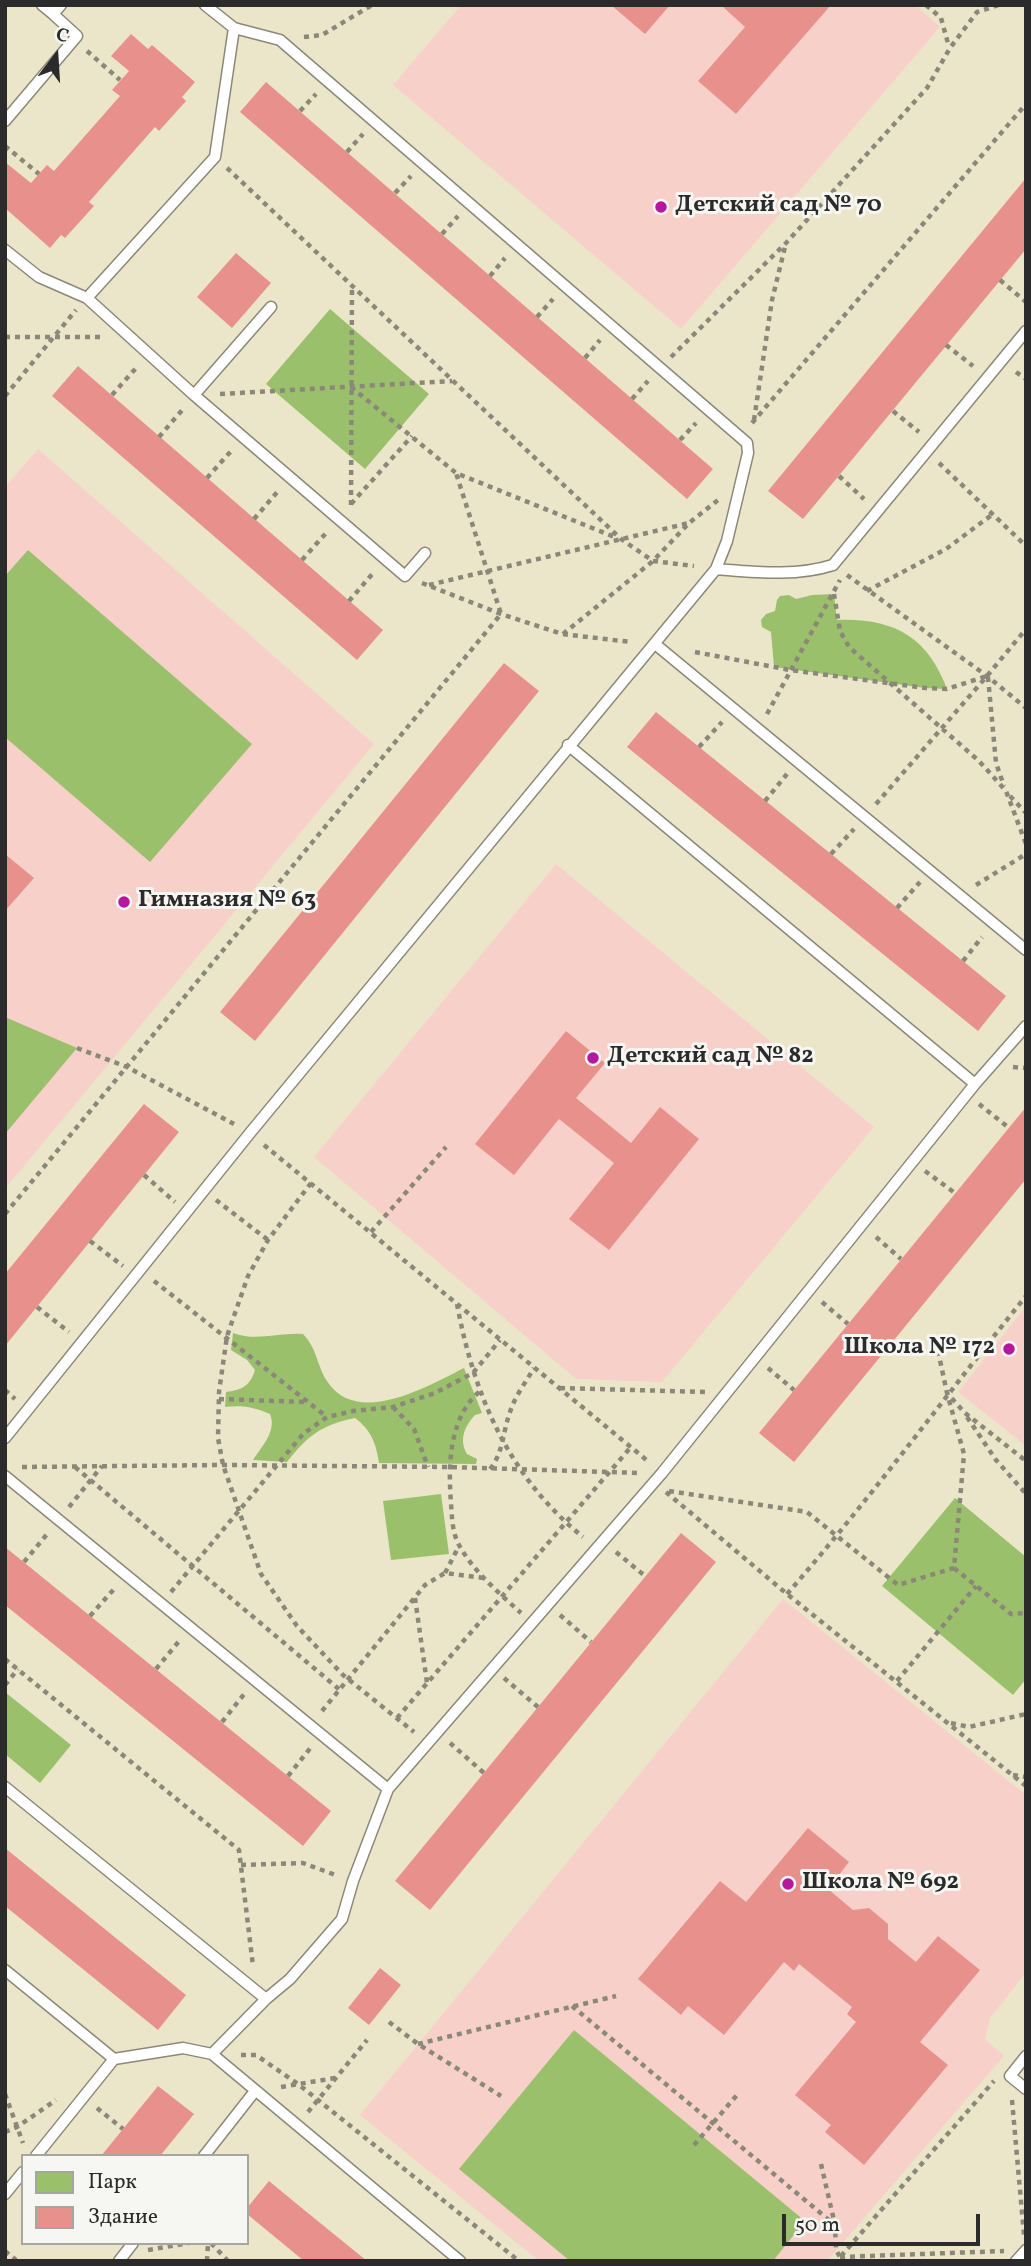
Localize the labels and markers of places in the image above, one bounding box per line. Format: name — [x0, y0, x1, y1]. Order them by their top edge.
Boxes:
place label: Детский сад № 70 — [675, 193, 882, 221]
marker: Детский сад № 70 — [653, 199, 669, 215]
place label: Гимназия № 63 — [138, 888, 316, 916]
marker: Гимназия № 63 — [116, 894, 132, 910]
place label: Детский сад № 82 — [607, 1044, 814, 1072]
marker: Детский сад № 82 — [585, 1050, 601, 1066]
place label: Школа № 172 — [844, 1335, 995, 1363]
marker: Школа № 172 — [1001, 1341, 1017, 1357]
place label: Школа № 692 — [802, 1870, 959, 1898]
marker: Школа № 692 — [780, 1876, 796, 1892]

